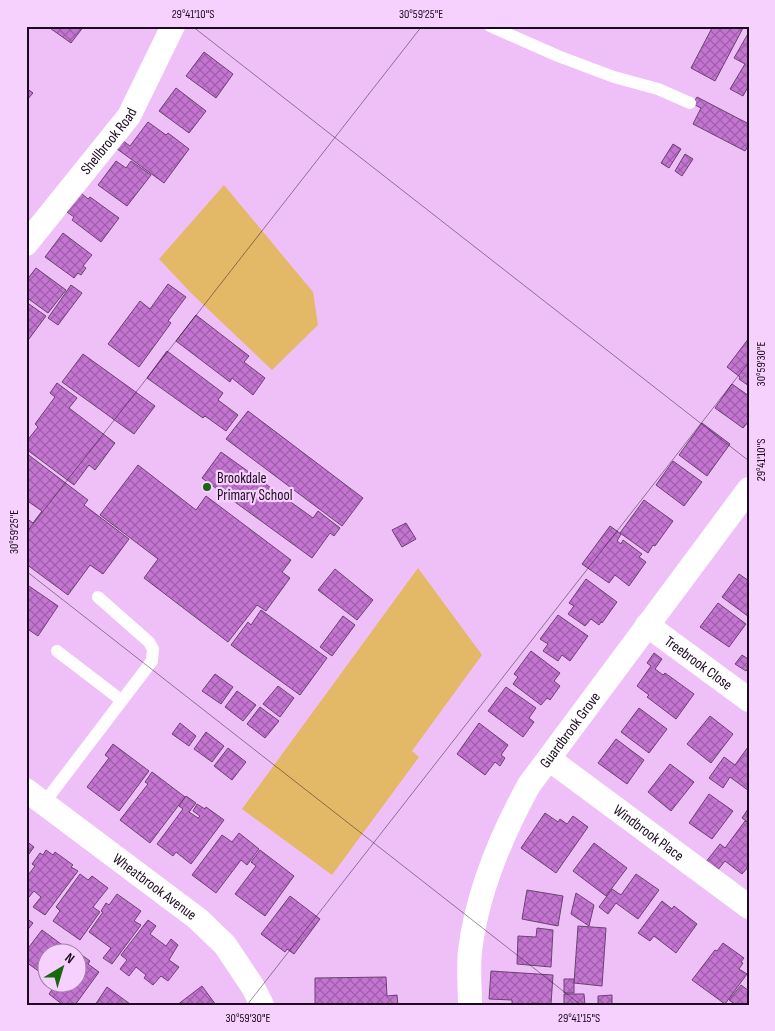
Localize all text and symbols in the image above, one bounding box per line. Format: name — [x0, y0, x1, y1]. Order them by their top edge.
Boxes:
text: 29°41'10"S — [172, 7, 214, 22]
text: 30°59'25"E — [399, 7, 443, 22]
street label: Shellbrook Road — [77, 105, 141, 179]
text: 30°59'30"E — [754, 342, 769, 386]
text: 29°41'10"S — [754, 439, 769, 481]
place label: Brookdale Primary School — [217, 469, 293, 505]
marker: Brookdale Primary School — [201, 481, 213, 493]
text: 30°59'25"E — [7, 510, 22, 554]
street label: Treebrook Close — [661, 632, 736, 695]
street label: Guardbrook Grove — [536, 688, 605, 772]
street label: Windbrook Place — [609, 801, 687, 866]
street label: Wheatbrook Avenue — [109, 849, 200, 925]
north arrow — [38, 944, 88, 994]
text: N — [62, 949, 78, 967]
text: 30°59'30"E — [226, 1011, 270, 1026]
text: 29°41'15"S — [558, 1011, 600, 1026]

